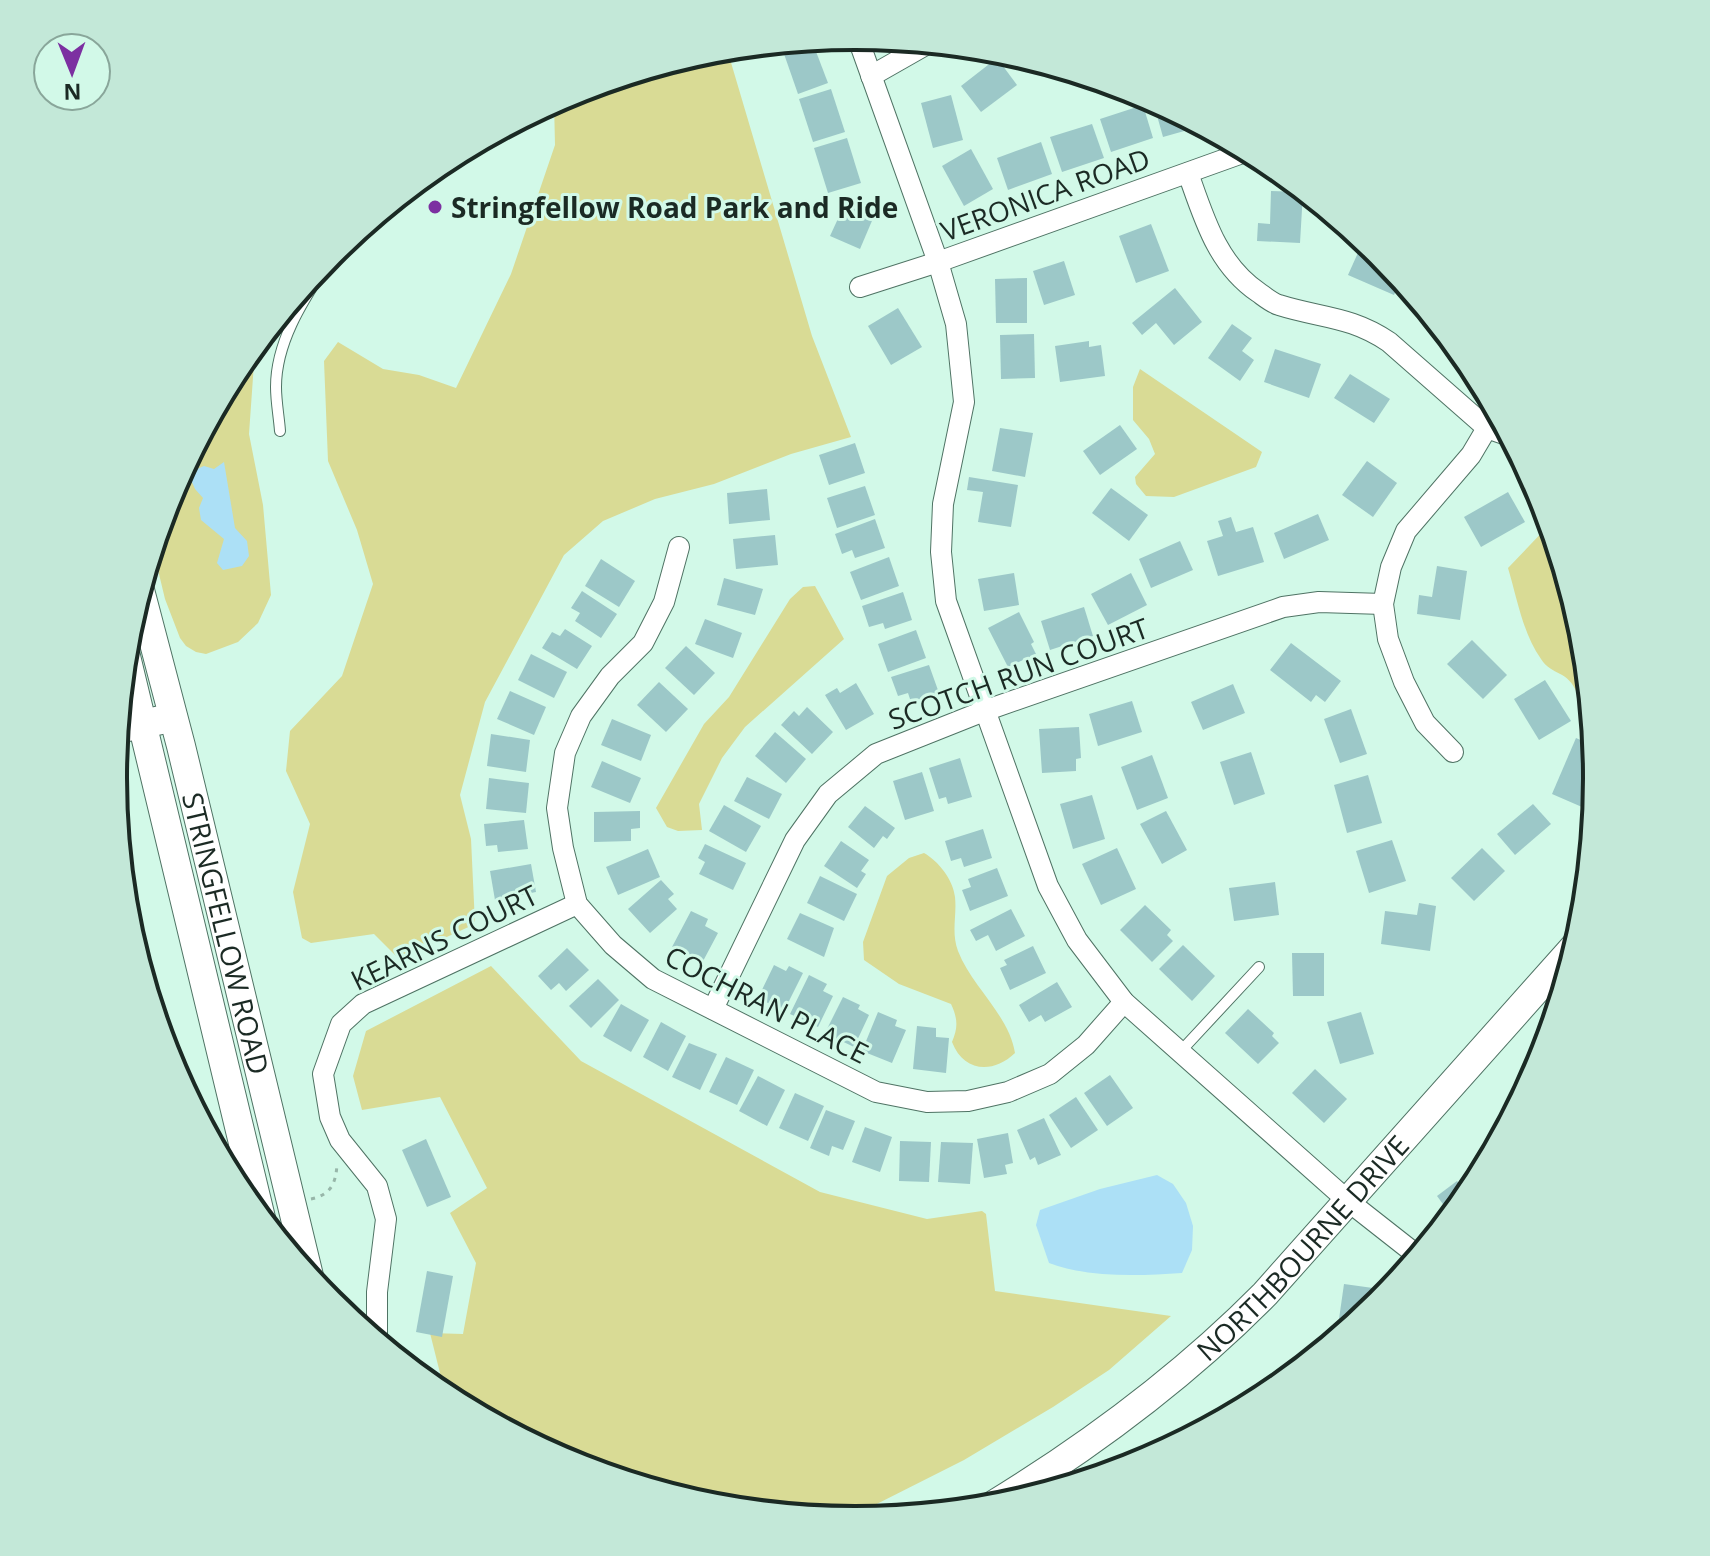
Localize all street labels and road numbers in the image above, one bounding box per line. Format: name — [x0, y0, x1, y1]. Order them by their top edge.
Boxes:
street label: VERONICA ROAD — [935, 139, 1155, 249]
street label: SCOTCH RUN COURT — [883, 608, 1154, 738]
street label: STRINGFELLOW ROAD — [174, 789, 279, 1078]
street label: KEARNS COURT — [344, 875, 544, 999]
street label: COCHRAN PLACE — [659, 936, 875, 1072]
street label: NORTHBOURNE DRIVE — [1188, 1127, 1417, 1369]

